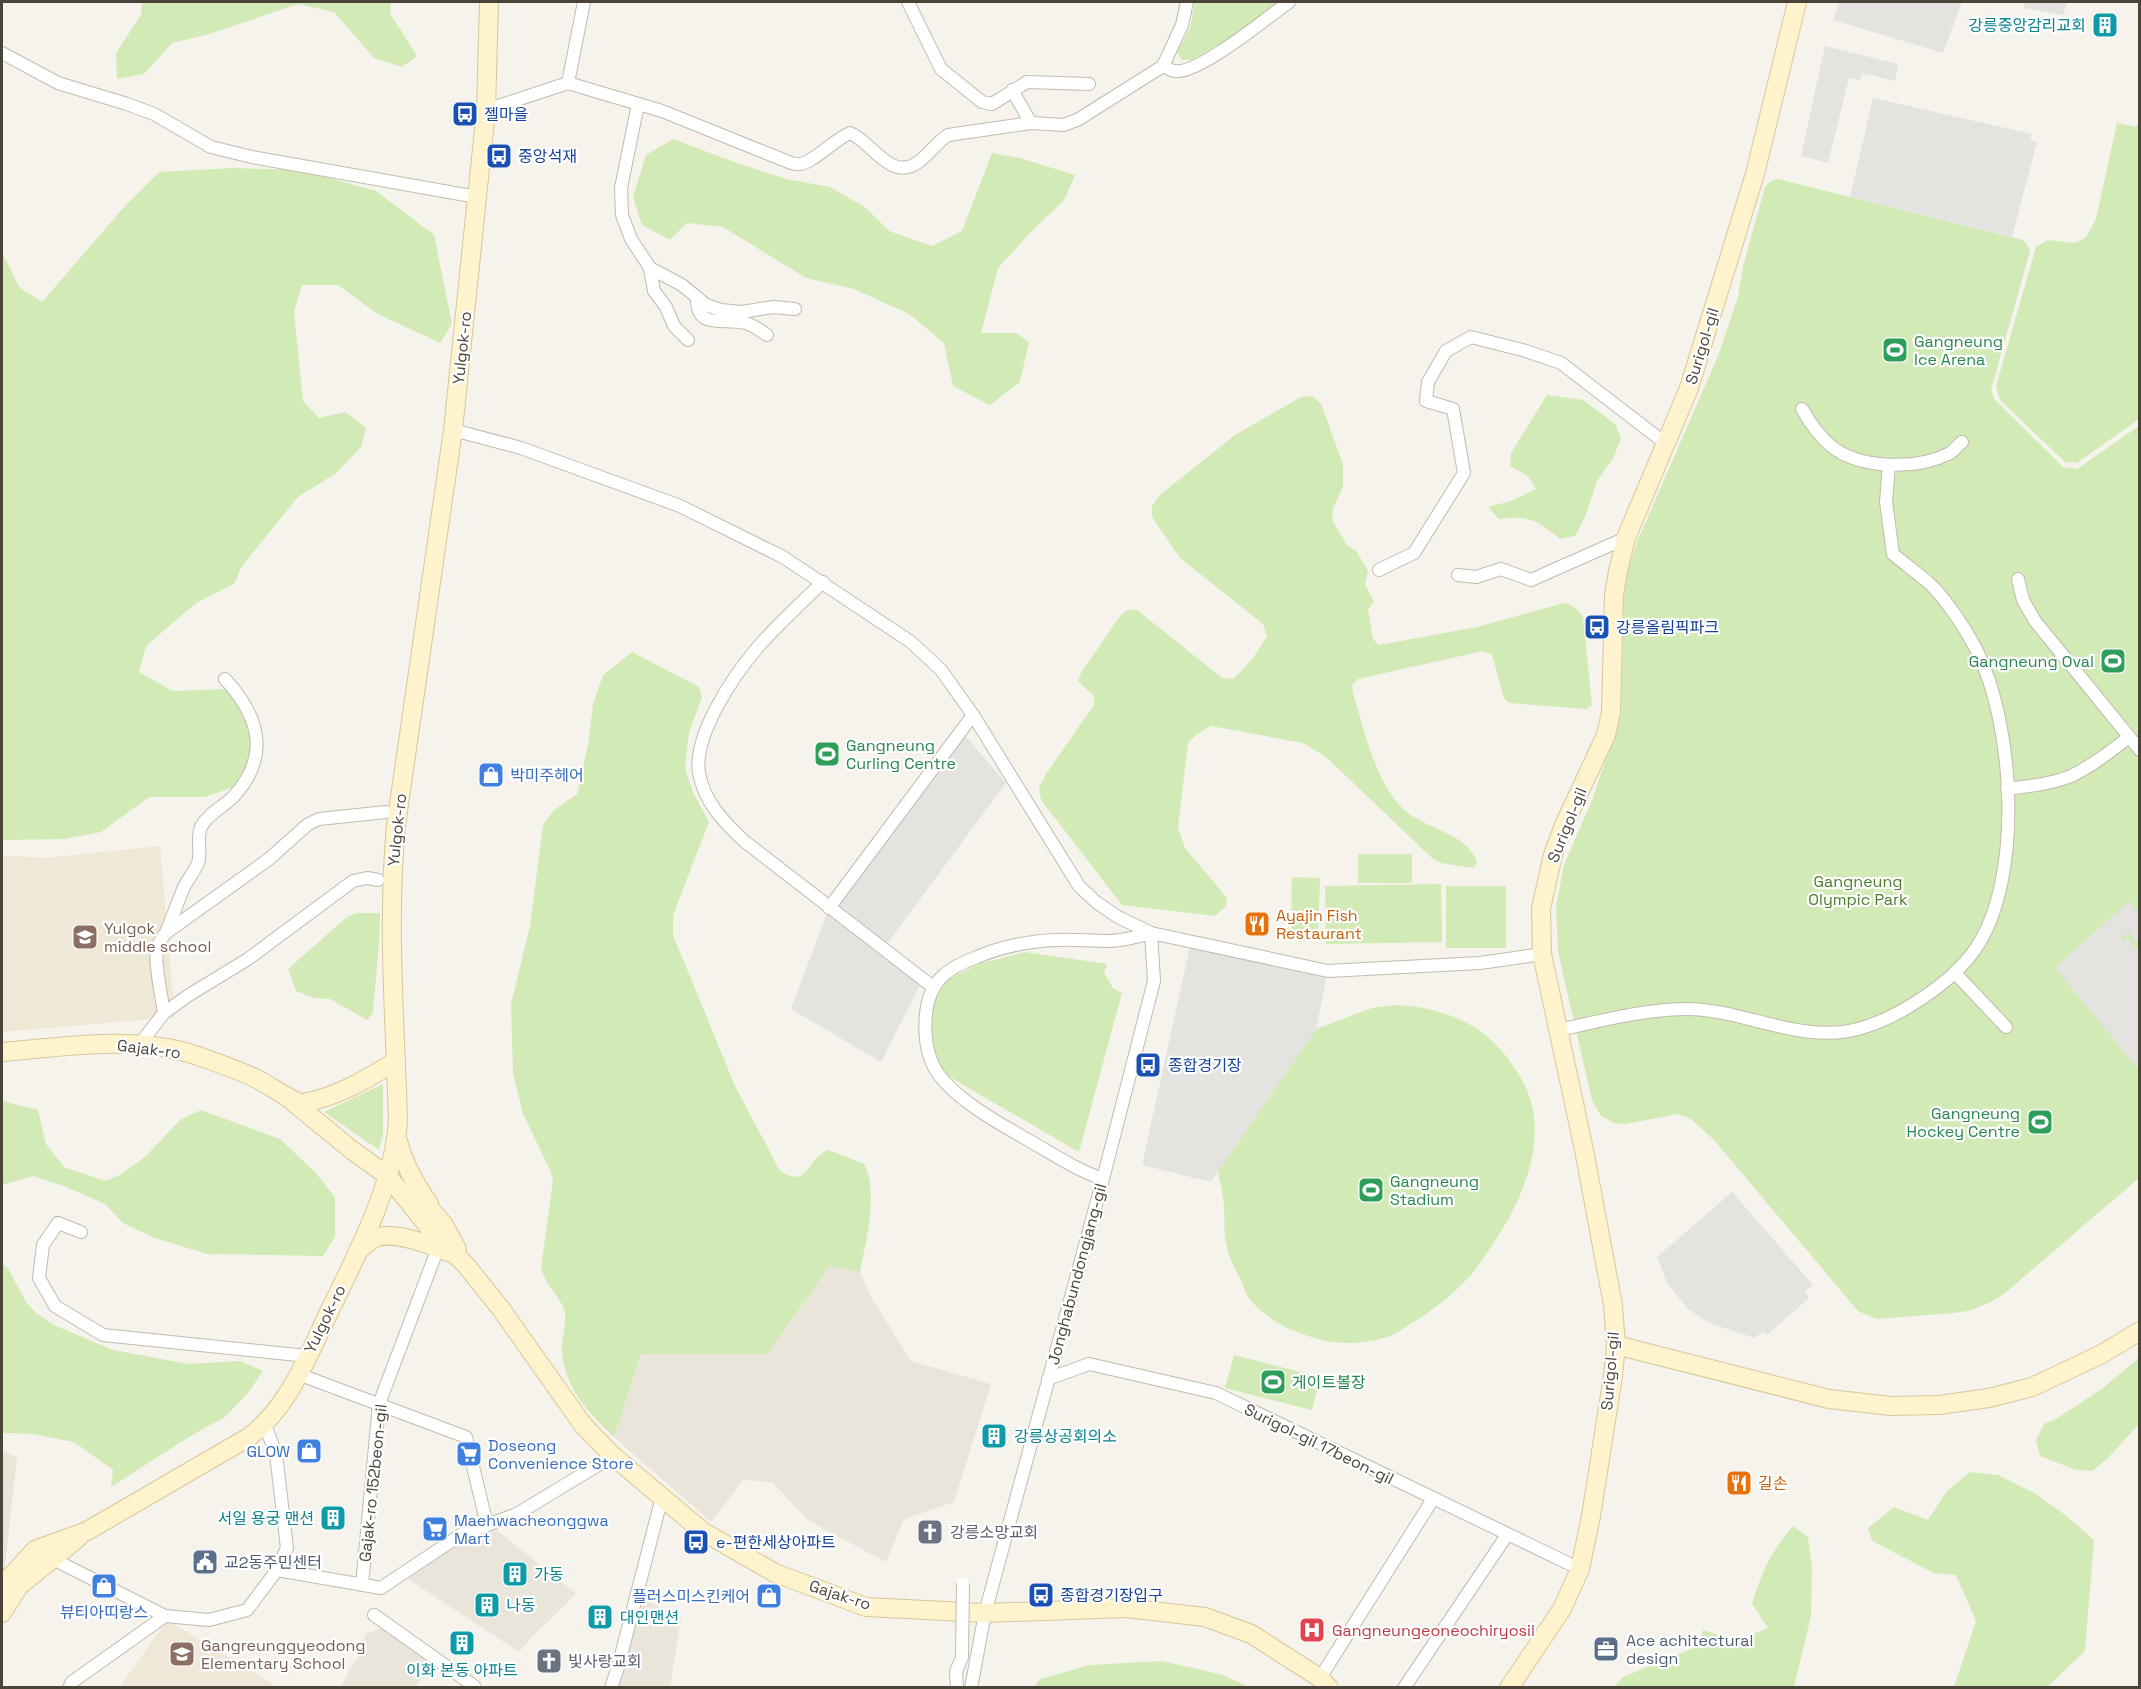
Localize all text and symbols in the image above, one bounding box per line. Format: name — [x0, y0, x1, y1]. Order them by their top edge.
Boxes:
building icon: 강릉중앙감리교회 — [2090, 10, 2120, 40]
place label: 강릉중앙감리교회 — [1968, 15, 2086, 36]
bus stop icon: 젤마을 — [450, 99, 480, 129]
place label: 젤마을 — [484, 104, 528, 125]
bus stop icon: 중앙석재 — [484, 141, 514, 171]
place label: 중앙석재 — [518, 146, 577, 167]
street label: Surigol-gil — [1680, 305, 1724, 387]
street label: Yulgok-ro — [448, 310, 476, 386]
place label: Gangneung Ice Arena — [1914, 331, 2003, 370]
sports icon: Gangneung Ice Arena — [1880, 335, 1910, 365]
bus stop icon: 강릉올림픽파크 — [1582, 612, 1612, 642]
place label: 강릉올림픽파크 — [1616, 617, 1719, 638]
sports icon: Gangneung Oval — [2098, 646, 2128, 676]
place label: Gangneung Oval — [1969, 651, 2094, 672]
place label: Gangneung Curling Centre — [846, 735, 956, 774]
sports icon: Gangneung Curling Centre — [812, 739, 842, 769]
shop icon: 박미주헤어 — [476, 760, 506, 790]
place label: 박미주헤어 — [510, 765, 584, 786]
street label: Surigol-gil — [1542, 784, 1592, 866]
street label: Yulgok-ro — [383, 792, 411, 868]
park label: Gangneung Olympic Park — [1808, 871, 1908, 910]
place label: Ayajin Fish Restaurant — [1276, 905, 1362, 944]
restaurant icon: Ayajin Fish Restaurant — [1242, 909, 1272, 939]
place label: Yulgok middle school — [104, 918, 211, 957]
school or university icon: Yulgok middle school — [70, 922, 100, 952]
street label: Gajak-ro — [116, 1035, 182, 1063]
bus stop icon: 종합경기장 — [1133, 1050, 1163, 1080]
place label: 종합경기장 — [1168, 1055, 1242, 1076]
place label: Gangneung Hockey Centre — [1907, 1103, 2020, 1142]
sports icon: Gangneung Hockey Centre — [2025, 1107, 2055, 1137]
place label: Gangneung Stadium — [1390, 1171, 1479, 1210]
sports icon: Gangneung Stadium — [1356, 1175, 1386, 1205]
street label: Jonghabundongjang-gil — [1043, 1181, 1111, 1367]
street label: Yulgok-ro — [299, 1281, 351, 1357]
street label: Surigol-gil — [1596, 1331, 1624, 1411]
sports icon: 게이트볼장 — [1258, 1367, 1288, 1397]
place label: 게이트볼장 — [1292, 1372, 1366, 1393]
street label: Surigol-gil 17beon-gil — [1241, 1399, 1397, 1489]
street label: Gajak-ro 152beon-gil — [354, 1403, 392, 1563]
building icon: 강릉상공회의소 — [979, 1421, 1009, 1451]
place label: 강릉상공회의소 — [1014, 1426, 1117, 1447]
place label: Doseong Convenience Store — [488, 1435, 634, 1474]
shop icon: GLOW — [294, 1436, 324, 1466]
supermarket icon: Doseong Convenience Store — [454, 1439, 484, 1469]
place label: GLOW — [246, 1441, 290, 1462]
restaurant icon: 길손 — [1724, 1468, 1754, 1498]
place label: 길손 — [1758, 1473, 1788, 1494]
building icon: 서일 용궁 맨션 — [318, 1503, 348, 1533]
place label: 서일 용궁 맨션 — [217, 1508, 314, 1529]
place label: Maehwacheonggwa Mart — [454, 1510, 609, 1549]
supermarket icon: Maehwacheonggwa Mart — [420, 1514, 450, 1544]
church icon: 강릉소망교회 — [915, 1517, 945, 1547]
place label: 강릉소망교회 — [950, 1522, 1038, 1543]
bus stop icon: e-편한세상아파트 — [681, 1527, 711, 1557]
place label: e-편한세상아파트 — [716, 1532, 836, 1553]
public building icon: 교2동주민센터 — [190, 1547, 220, 1577]
place label: 교2동주민센터 — [224, 1552, 322, 1573]
building icon: 가동 — [500, 1559, 530, 1589]
place label: 가동 — [534, 1564, 564, 1585]
shop icon: 뷰티아띠랑스 — [89, 1571, 119, 1601]
street label: Gajak-ro — [806, 1575, 874, 1615]
bus stop icon: 종합경기장입구 — [1026, 1580, 1056, 1610]
shop icon: 플러스미스킨케어 — [754, 1581, 784, 1611]
place label: 종합경기장입구 — [1060, 1585, 1163, 1606]
place label: 플러스미스킨케어 — [632, 1586, 750, 1607]
building icon: 나동 — [472, 1590, 502, 1620]
place label: 나동 — [506, 1595, 536, 1616]
place label: 뷰티아띠랑스 — [60, 1602, 148, 1623]
building icon: 대인맨션 — [585, 1602, 615, 1632]
place label: 대인맨션 — [620, 1607, 679, 1628]
hospital icon: Gangneungeoneochiryosil — [1297, 1615, 1327, 1645]
place label: Gangneungeoneochiryosil — [1332, 1620, 1535, 1641]
building icon: 이화 본동 아파트 — [447, 1628, 477, 1658]
place label: Ace achitectural design — [1626, 1630, 1753, 1669]
office icon: Ace achitectural design — [1591, 1634, 1621, 1664]
place label: Gangreunggyeodong Elementary School — [201, 1635, 366, 1674]
school or university icon: Gangreunggyeodong Elementary School — [167, 1639, 197, 1669]
church icon: 빛사랑교회 — [534, 1646, 564, 1676]
place label: 빛사랑교회 — [568, 1651, 642, 1672]
place label: 이화 본동 아파트 — [406, 1660, 518, 1681]

